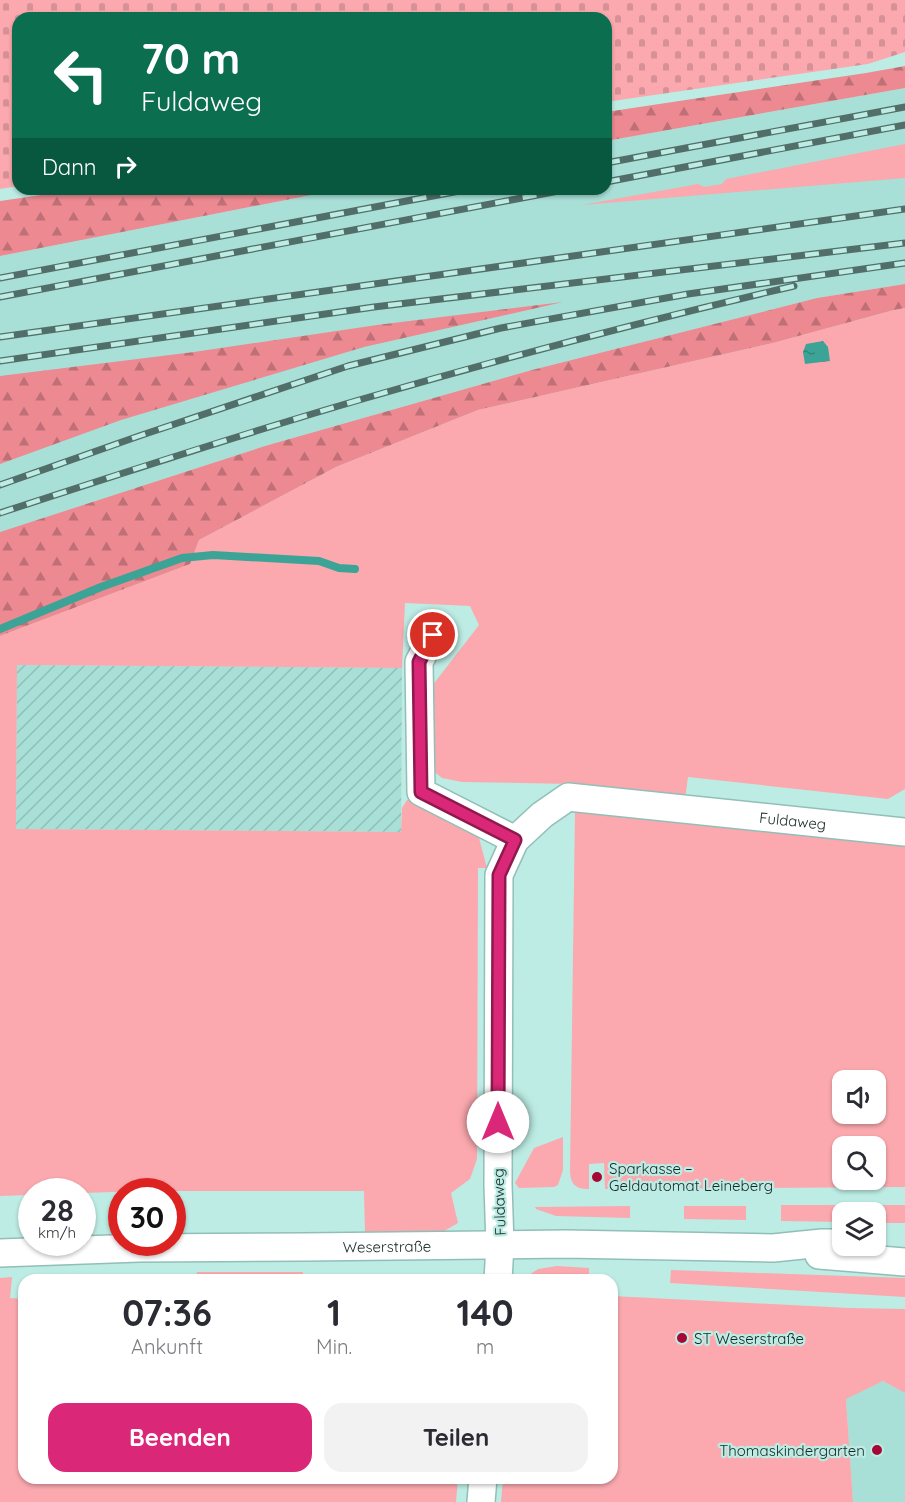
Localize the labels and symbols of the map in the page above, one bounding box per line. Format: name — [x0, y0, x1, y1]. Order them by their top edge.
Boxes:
pin — [407, 609, 458, 660]
street label: Fuldaweg — [758, 807, 827, 833]
position arrow — [466, 1090, 530, 1154]
place label: Sparkasse – Geldautomat Leineberg — [609, 1159, 773, 1195]
street label: Fuldaweg — [488, 1168, 510, 1236]
marker: Sparkasse – Geldautomat Leineberg — [590, 1170, 604, 1184]
speed limit sign: 30 — [108, 1178, 186, 1256]
street label: Weserstraße — [343, 1236, 431, 1256]
place label: ST Weserstraße — [694, 1329, 804, 1348]
marker: ST Weserstraße — [675, 1331, 689, 1345]
place label: Thomaskindergarten — [719, 1441, 865, 1460]
marker: Thomaskindergarten — [870, 1443, 884, 1457]

